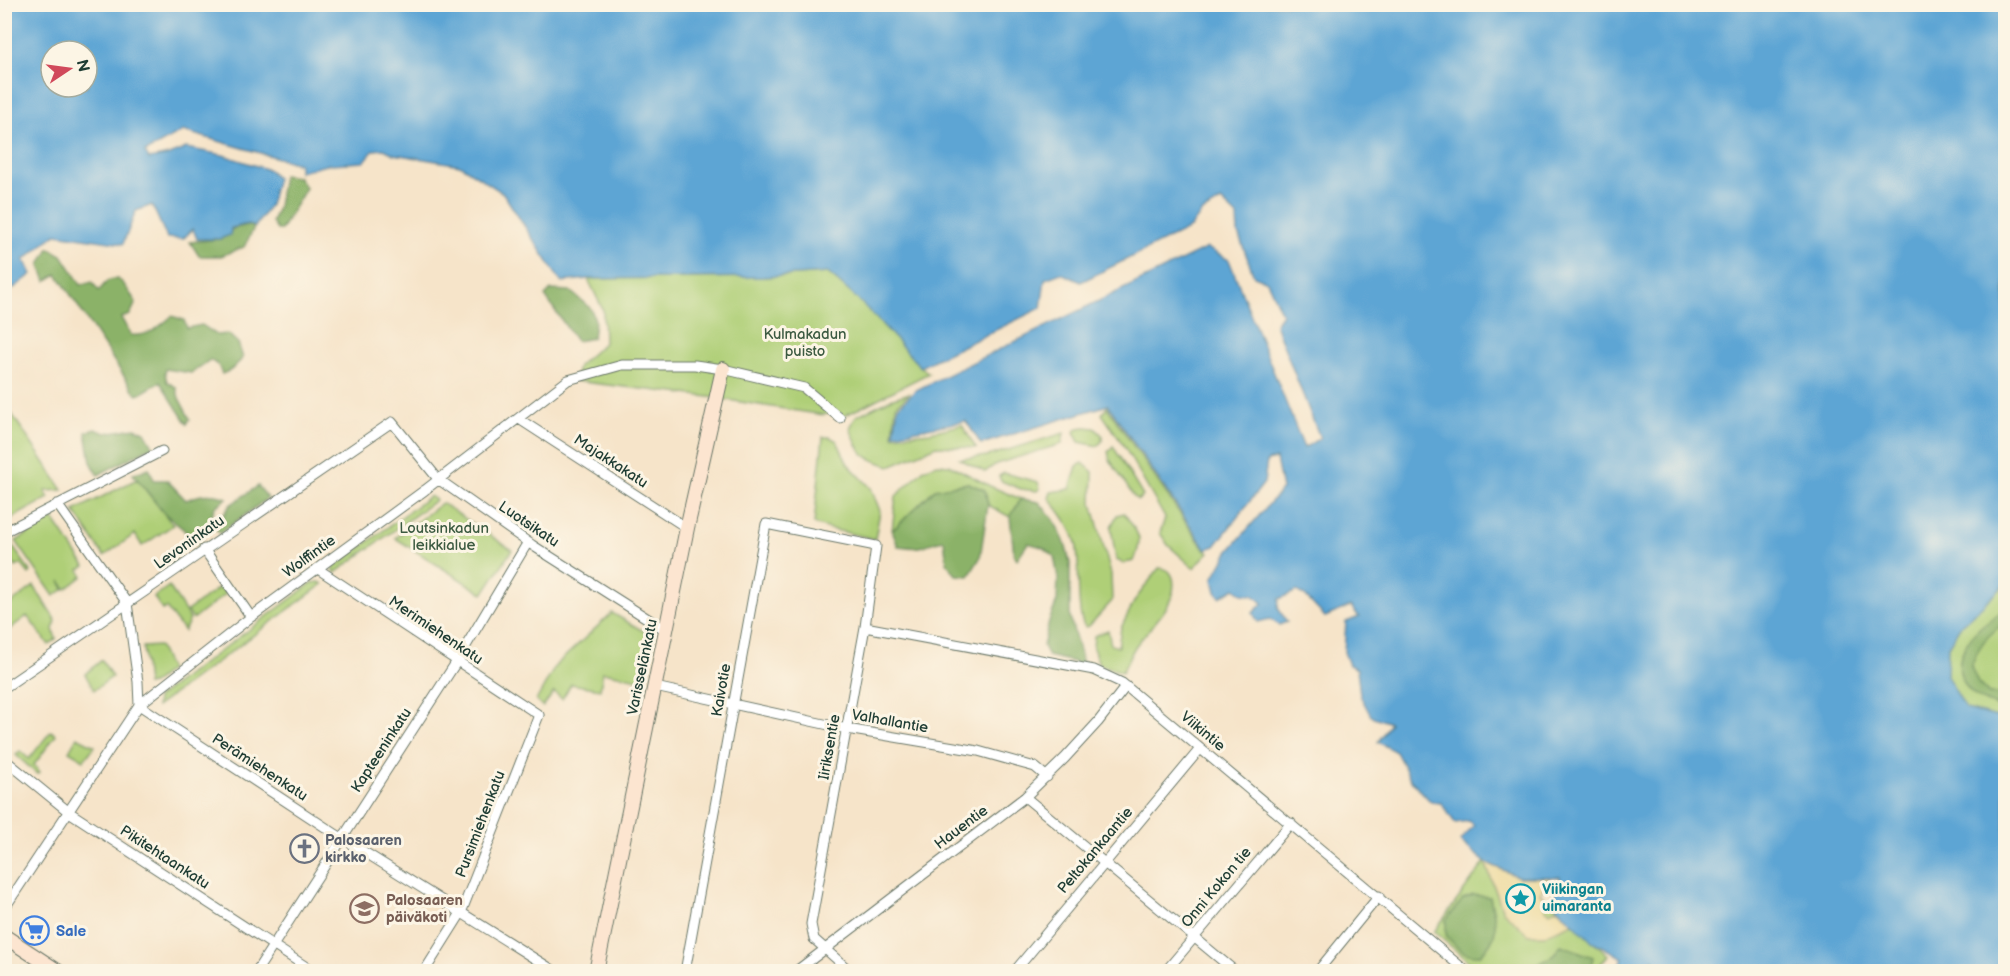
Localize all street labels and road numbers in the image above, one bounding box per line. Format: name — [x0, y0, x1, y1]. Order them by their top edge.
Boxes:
street label: Majakkakatu — [570, 430, 652, 493]
street label: Luotsikatu — [495, 497, 563, 552]
street label: Levoninkatu — [150, 511, 228, 574]
street label: Wolffintie — [279, 531, 340, 582]
street label: Merimiehenkatu — [385, 592, 487, 669]
street label: Varisselänkatu — [623, 617, 662, 717]
street label: Kaivotie — [708, 662, 735, 718]
street label: Kapteeninkatu — [347, 704, 416, 796]
street label: Valhallantie — [850, 705, 930, 738]
street label: Viikintie — [1176, 707, 1229, 756]
street label: Iiriksentie — [814, 713, 845, 781]
street label: Perämiehenkatu — [208, 729, 311, 805]
street label: Pursimiehenkatu — [451, 768, 510, 880]
street label: Hauentie — [931, 801, 992, 854]
street label: Peltokankaantie — [1054, 803, 1137, 898]
street label: Pikitehtaankatu — [116, 821, 213, 893]
street label: Onni Kokon tie — [1177, 843, 1256, 931]

